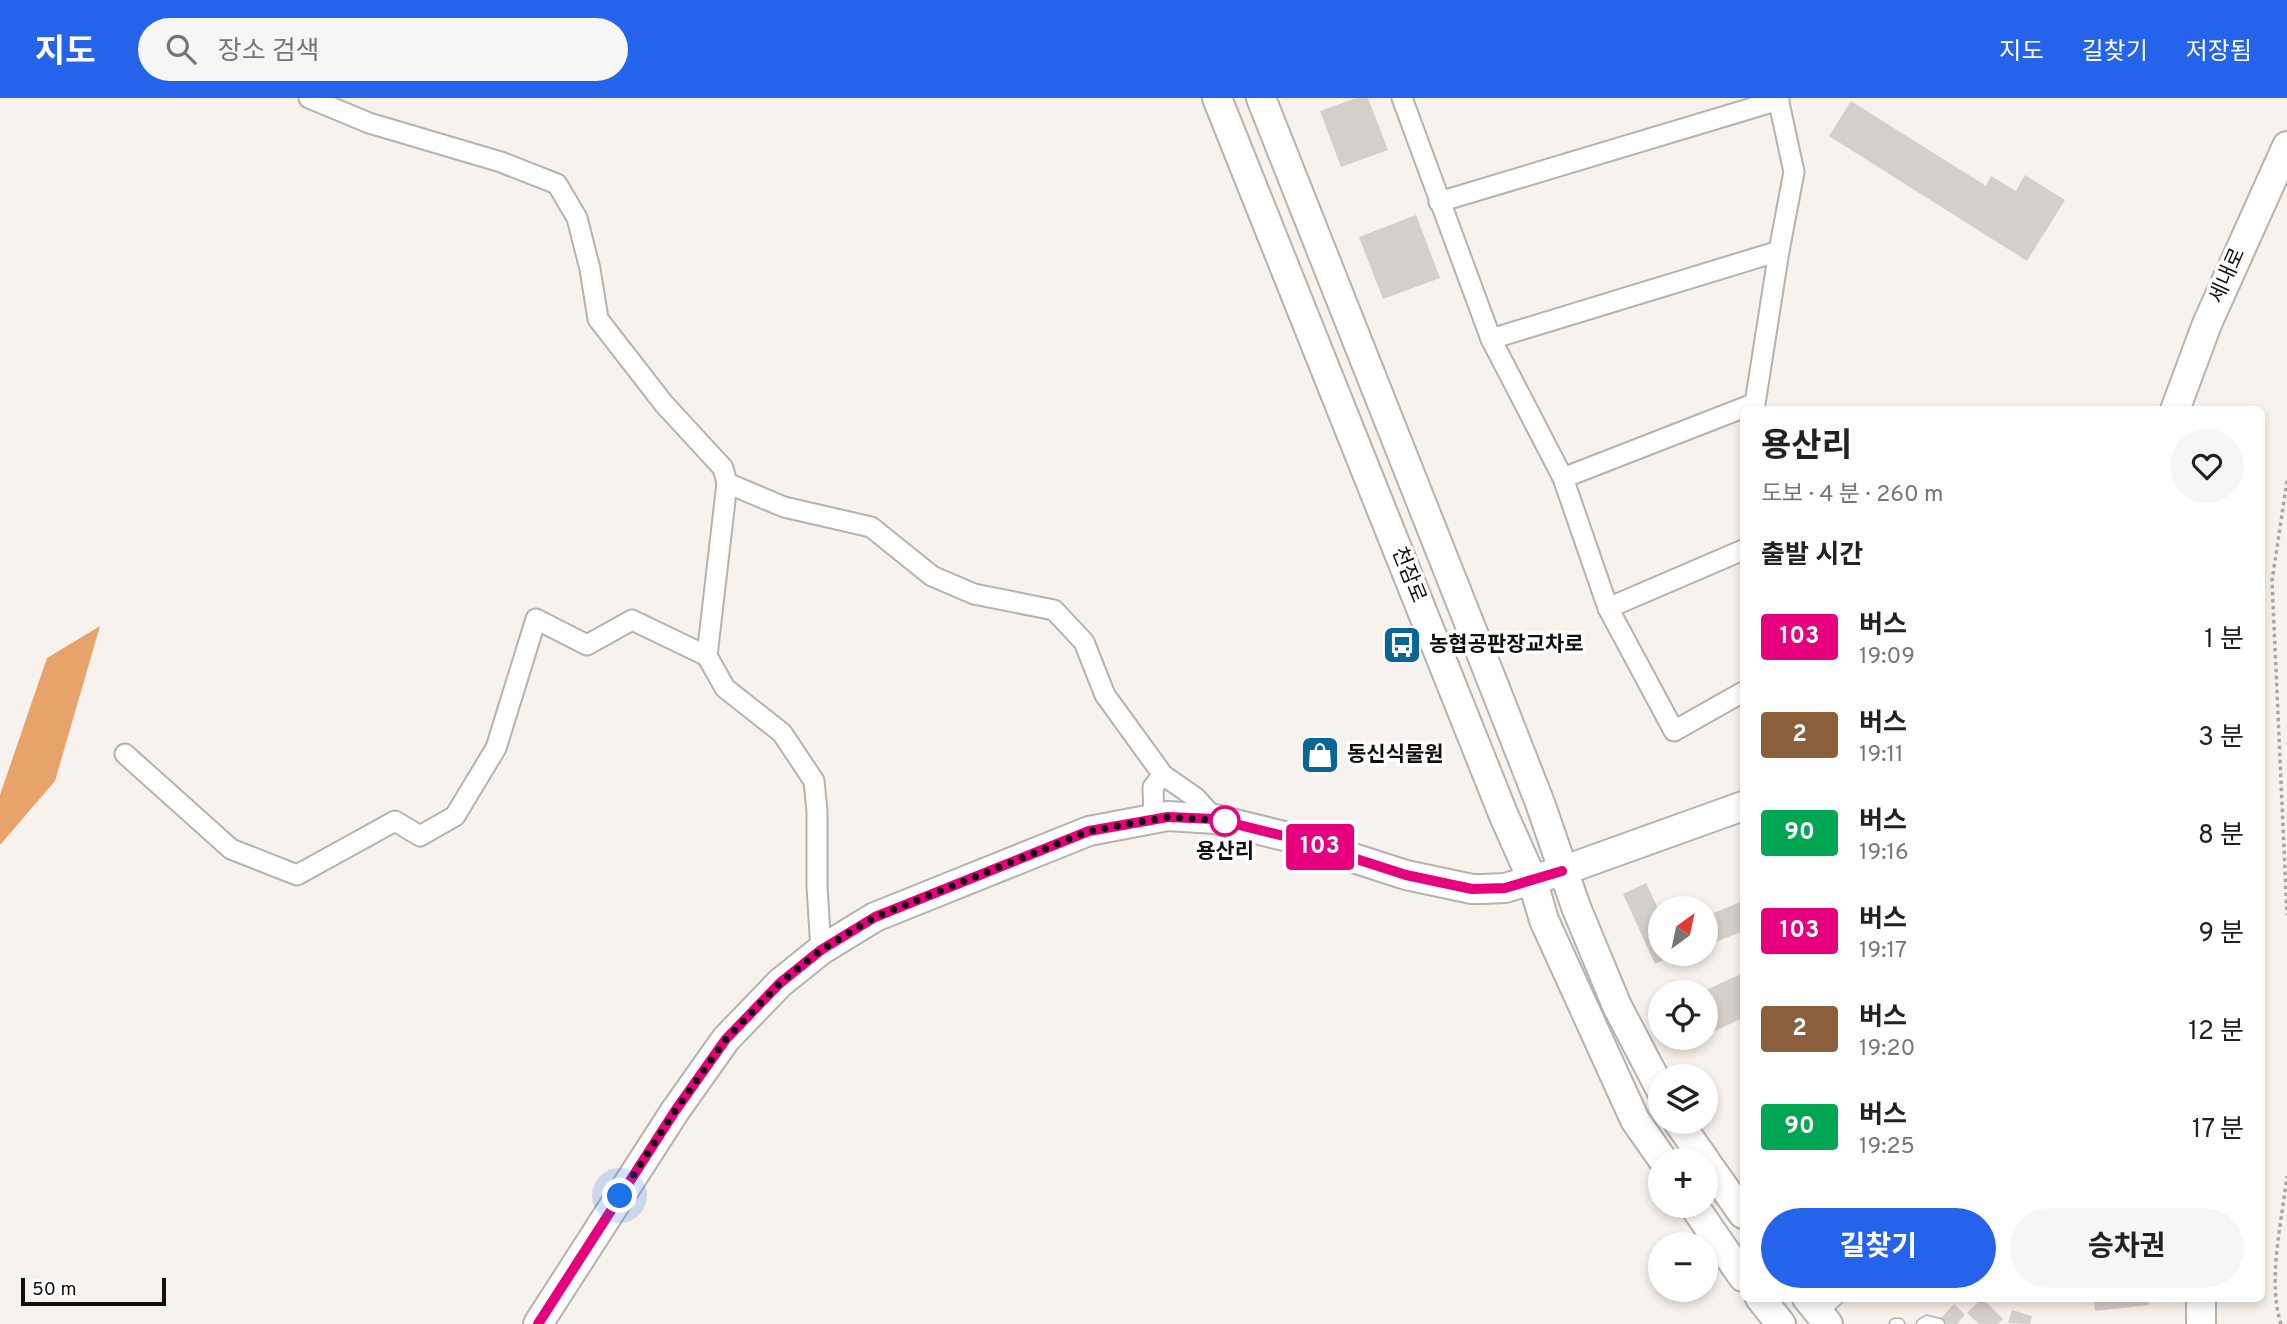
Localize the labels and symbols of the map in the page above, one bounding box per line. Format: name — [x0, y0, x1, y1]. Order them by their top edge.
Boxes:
street label: 세내로 — [2204, 244, 2252, 308]
street label: 천잠로 — [1385, 543, 1431, 607]
bus stop icon: 농협공판장교차로 — [1381, 624, 1423, 666]
place label: 농협공판장교차로 — [1429, 632, 1584, 659]
shop icon: 동신식물원 — [1299, 734, 1341, 776]
place label: 동신식물원 — [1347, 742, 1444, 769]
marker: 용산리 — [1210, 806, 1240, 836]
line badge: 103 — [1280, 824, 1360, 870]
place label: 용산리 — [1196, 839, 1254, 866]
north arrow — [1648, 896, 1718, 966]
your location — [602, 1178, 637, 1213]
scale bar — [21, 1275, 166, 1307]

